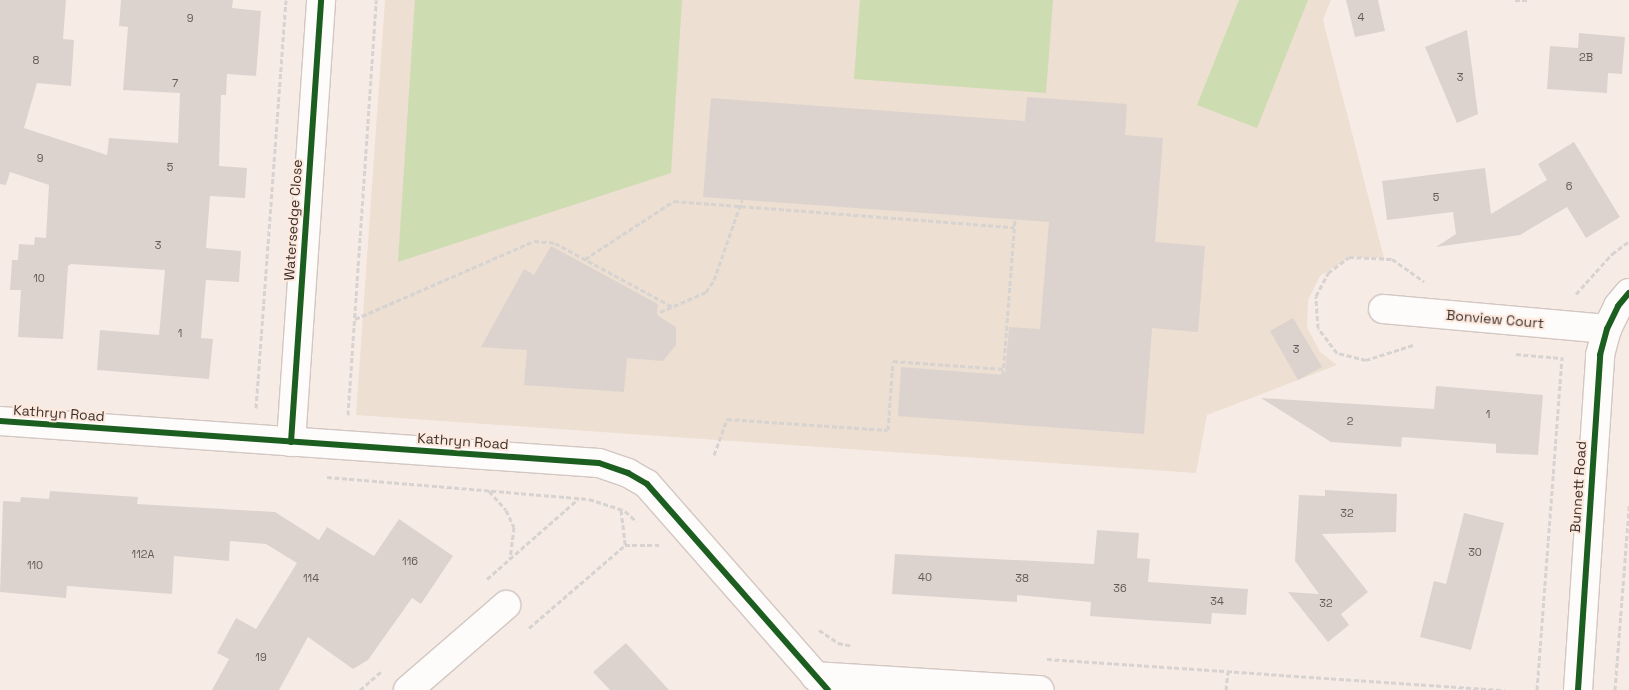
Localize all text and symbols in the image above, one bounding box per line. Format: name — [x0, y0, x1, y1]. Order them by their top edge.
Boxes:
house number: 4 — [1358, 10, 1364, 24]
house number: 9 — [187, 11, 193, 25]
house number: 2B — [1579, 50, 1593, 64]
house number: 8 — [33, 53, 39, 67]
house number: 3 — [1457, 70, 1463, 84]
house number: 7 — [172, 76, 178, 90]
house number: 9 — [37, 151, 43, 165]
street label: Watersedge Close — [280, 159, 306, 281]
house number: 5 — [167, 160, 173, 174]
house number: 6 — [1566, 179, 1572, 193]
house number: 5 — [1433, 190, 1439, 204]
house number: 3 — [155, 238, 161, 252]
house number: 10 — [33, 271, 45, 285]
street label: Bonview Court — [1445, 306, 1545, 332]
house number: 1 — [178, 326, 182, 340]
house number: 3 — [1293, 342, 1299, 356]
street label: Kathryn Road — [13, 401, 105, 425]
house number: 1 — [1486, 407, 1490, 421]
house number: 2 — [1347, 414, 1353, 428]
street label: Kathryn Road — [417, 429, 509, 453]
street label: Bunnett Road — [1566, 440, 1590, 534]
house number: 32 — [1340, 506, 1354, 520]
house number: 30 — [1468, 545, 1482, 559]
house number: 112A — [132, 547, 154, 561]
house number: 116 — [402, 554, 418, 568]
house number: 110 — [27, 558, 43, 572]
house number: 40 — [918, 570, 932, 584]
house number: 114 — [303, 571, 319, 585]
house number: 38 — [1015, 571, 1029, 585]
house number: 36 — [1113, 581, 1127, 595]
house number: 34 — [1210, 594, 1224, 608]
house number: 32 — [1319, 596, 1333, 610]
house number: 19 — [255, 650, 267, 664]

